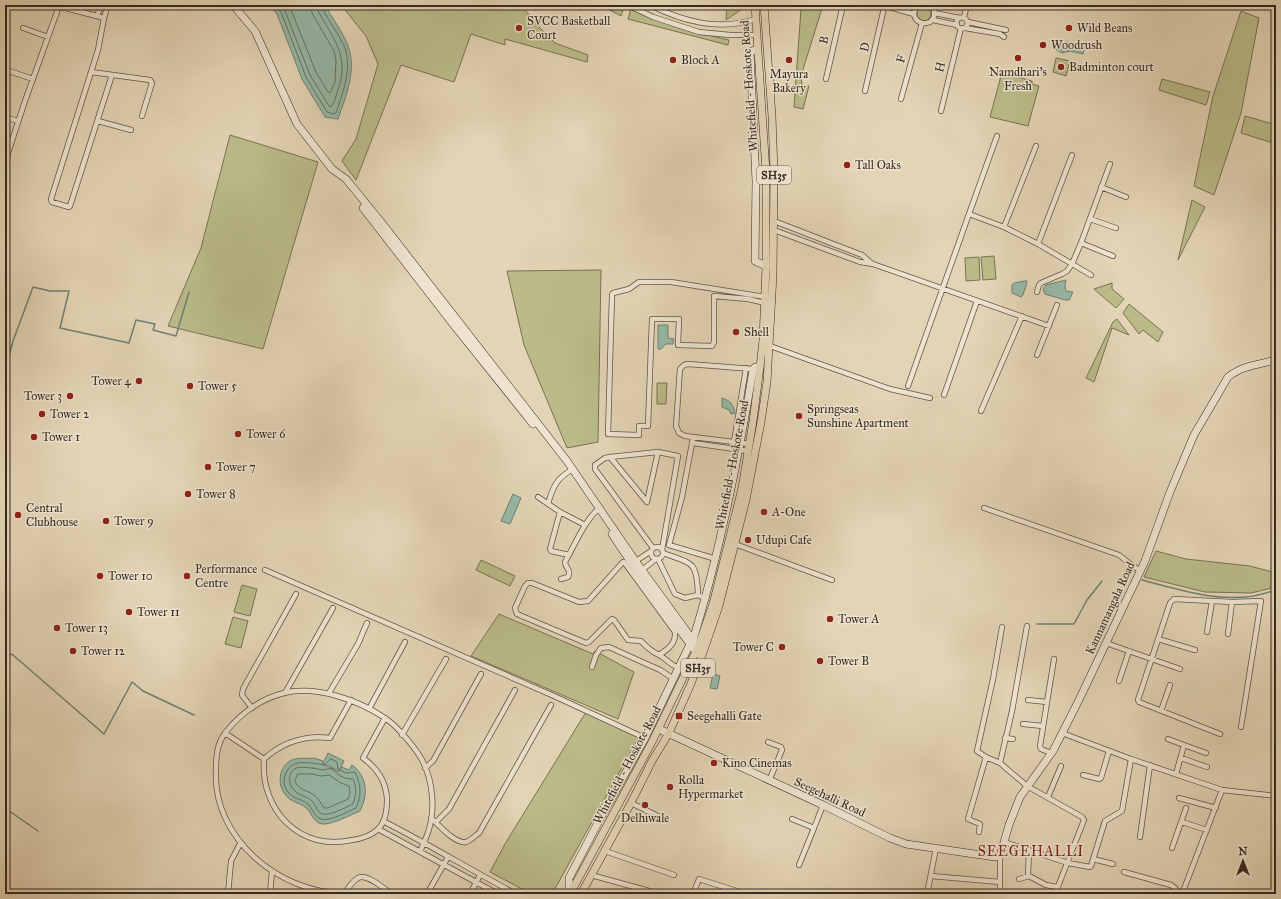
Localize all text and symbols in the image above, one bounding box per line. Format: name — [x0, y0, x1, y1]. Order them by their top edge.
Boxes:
place label: SVCC Basketball Court — [527, 14, 611, 42]
street label: Whitefield - Hoskote Road — [737, 20, 761, 152]
place label: Wild Beans — [1077, 21, 1132, 35]
marker: SVCC Basketball Court — [514, 23, 524, 33]
marker: Wild Beans — [1064, 23, 1074, 33]
street label: B — [816, 34, 832, 45]
place label: Woodrush — [1051, 38, 1103, 52]
marker: Woodrush — [1038, 40, 1048, 50]
street label: D — [857, 41, 873, 53]
place label: Block A — [681, 53, 720, 67]
street label: F — [893, 53, 909, 65]
marker: Namdhari's Fresh — [1013, 53, 1023, 63]
marker: Block A — [668, 55, 678, 65]
marker: Mayura Bakery — [784, 55, 794, 65]
street label: H — [932, 60, 948, 74]
place label: Badminton court — [1069, 60, 1154, 74]
marker: Badminton court — [1056, 62, 1066, 72]
place label: Namdhari's Fresh — [989, 65, 1047, 93]
place label: Mayura Bakery — [770, 67, 809, 95]
place label: Tall Oaks — [855, 158, 901, 172]
marker: Tall Oaks — [842, 160, 852, 170]
road number: SH35 — [757, 166, 791, 184]
place label: Shell — [744, 325, 770, 339]
marker: Shell — [731, 327, 741, 337]
place label: Tower 4 — [91, 374, 131, 388]
marker: Tower 4 — [134, 376, 144, 386]
place label: Tower 5 — [198, 379, 237, 393]
marker: Tower 5 — [185, 381, 195, 391]
place label: Tower 3 — [24, 389, 62, 403]
marker: Tower 3 — [65, 391, 75, 401]
street label: Whitefield - Hoskote Road — [713, 399, 751, 531]
place label: Springseas Sunshine Apartment — [807, 402, 910, 430]
place label: Tower 2 — [50, 407, 89, 421]
marker: Tower 2 — [37, 409, 47, 419]
marker: Springseas Sunshine Apartment — [794, 411, 804, 421]
place label: Tower 6 — [246, 427, 286, 441]
marker: Tower 6 — [233, 429, 243, 439]
place label: Tower 1 — [42, 430, 80, 444]
marker: Tower 1 — [29, 432, 39, 442]
place label: Tower 7 — [216, 460, 256, 474]
marker: Tower 7 — [203, 462, 213, 472]
place label: Tower 8 — [196, 487, 236, 501]
marker: Tower 8 — [183, 489, 193, 499]
place label: Central Clubhouse — [26, 501, 78, 529]
place label: A-One — [771, 505, 806, 519]
marker: A-One — [759, 507, 769, 517]
marker: Central Clubhouse — [13, 510, 23, 520]
place label: Tower 9 — [114, 514, 154, 528]
marker: Tower 9 — [101, 516, 111, 526]
place label: Udupi Cafe — [756, 533, 812, 547]
marker: Udupi Cafe — [743, 535, 753, 545]
street label: Kannamangala Road — [1082, 560, 1138, 657]
place label: Performance Centre — [195, 562, 257, 590]
place label: Tower 10 — [108, 569, 153, 583]
marker: Tower 10 — [95, 571, 105, 581]
marker: Performance Centre — [182, 571, 192, 581]
place label: Tower 11 — [137, 605, 180, 619]
marker: Tower 11 — [124, 607, 134, 617]
place label: Tower A — [838, 612, 879, 626]
marker: Tower A — [825, 614, 835, 624]
place label: Tower 13 — [65, 621, 108, 635]
marker: Tower 13 — [52, 623, 62, 633]
place label: Tower C — [733, 640, 774, 654]
marker: Tower C — [777, 642, 787, 652]
place label: Tower 12 — [81, 644, 125, 658]
marker: Tower 12 — [68, 646, 78, 656]
place label: Tower B — [828, 654, 869, 668]
marker: Tower B — [815, 656, 825, 666]
road number: SH35 — [681, 659, 715, 677]
street label: Whitefield - Hoskote Road — [590, 704, 664, 826]
place label: Seegehalli Gate — [687, 709, 762, 724]
marker: Seegehalli Gate — [674, 711, 684, 721]
place label: Kino Cinemas — [722, 756, 792, 770]
marker: Kino Cinemas — [709, 758, 719, 768]
place label: Rolla Hypermarket — [678, 773, 744, 801]
street label: Seegehalli Road — [792, 774, 868, 821]
marker: Rolla Hypermarket — [665, 782, 675, 792]
marker: Delhiwale — [640, 800, 650, 810]
place label: Delhiwale — [621, 811, 669, 825]
north arrow — [1223, 841, 1263, 881]
district label: SEEGEHALLI — [978, 843, 1084, 860]
text: N — [1238, 845, 1248, 858]

